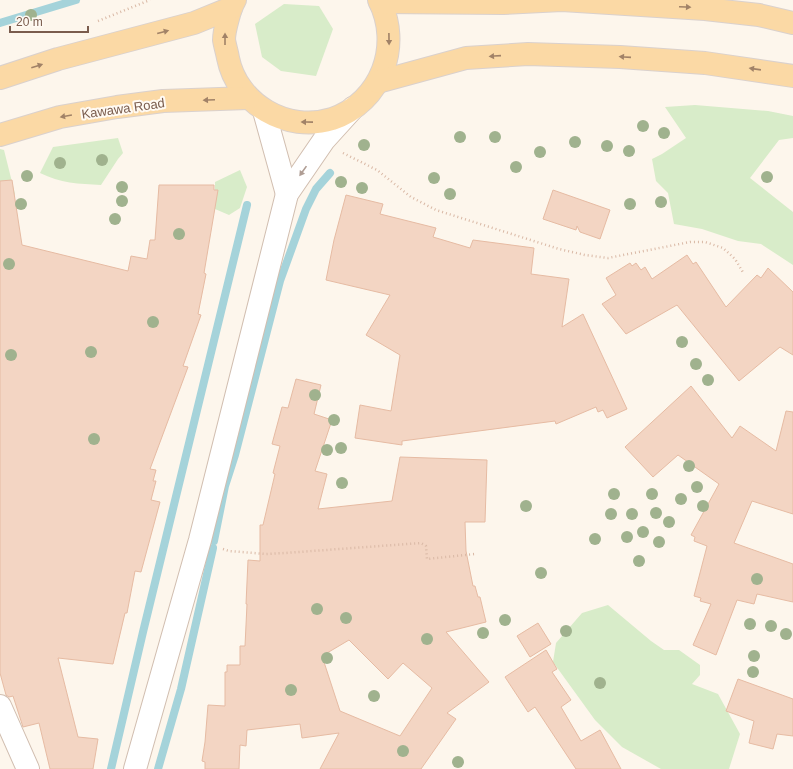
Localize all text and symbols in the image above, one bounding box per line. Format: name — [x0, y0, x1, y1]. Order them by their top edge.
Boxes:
one-way arrow — [679, 4, 691, 11]
scale bar — [10, 8, 88, 34]
text: 20 m — [16, 15, 43, 29]
one-way arrow — [157, 29, 169, 35]
one-way arrow — [222, 33, 228, 46]
one-way arrow — [386, 33, 392, 46]
one-way arrow — [489, 53, 501, 60]
one-way arrow — [619, 54, 631, 61]
one-way arrow — [32, 63, 44, 69]
one-way arrow — [748, 66, 761, 72]
street label: Kawawa Road — [81, 95, 166, 122]
one-way arrow — [203, 96, 215, 103]
one-way arrow — [60, 113, 72, 119]
one-way arrow — [300, 119, 313, 125]
one-way arrow — [299, 166, 307, 177]

